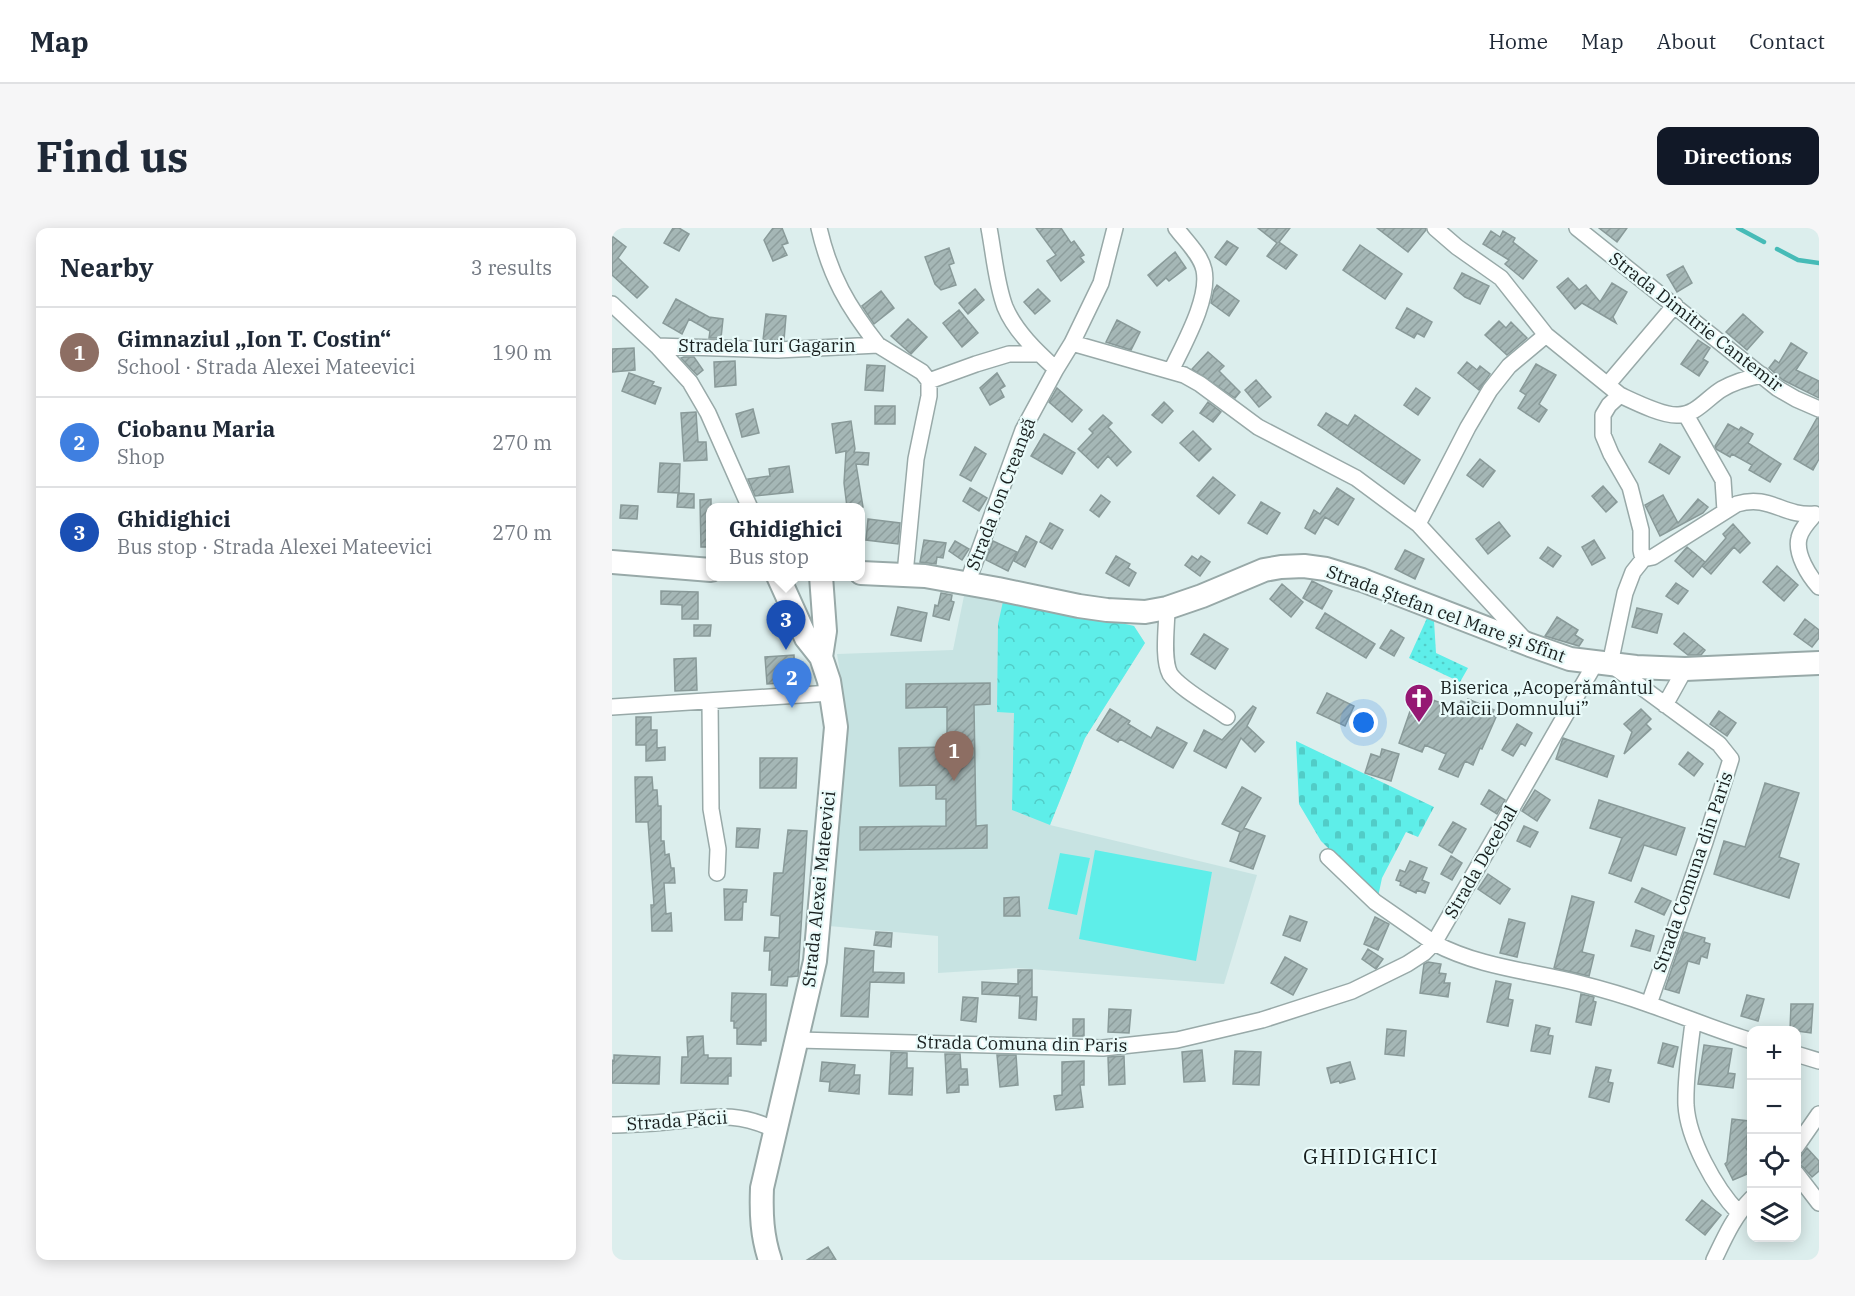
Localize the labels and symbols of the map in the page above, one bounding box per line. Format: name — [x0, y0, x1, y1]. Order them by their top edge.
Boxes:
street label: Strada Dimitrie Cantemir — [1605, 247, 1788, 397]
street label: Stradela Iuri Gagarin — [678, 334, 856, 357]
street label: Strada Ion Creangă — [961, 414, 1040, 573]
street label: Strada Ștefan cel Mare și Sfînt — [1323, 559, 1569, 668]
pin: 3 — [766, 600, 806, 650]
pin: 2 — [772, 658, 812, 708]
place label: Biserica „Acoperământul Maicii Domnului” — [1440, 676, 1653, 720]
church icon: Biserica „Acoperământul Maicii Domnului” — [1403, 682, 1435, 724]
your location — [1349, 708, 1378, 737]
pin: 1 — [934, 732, 974, 781]
street label: Strada Comuna din Paris — [1647, 768, 1738, 975]
street label: Strada Alexei Mateevici — [797, 789, 840, 988]
street label: Strada Decebal — [1439, 801, 1522, 922]
street label: Strada Comuna din Paris — [916, 1030, 1128, 1057]
street label: Strada Păcii — [626, 1105, 729, 1136]
district label: GHIDIGHICI — [1303, 1142, 1439, 1170]

